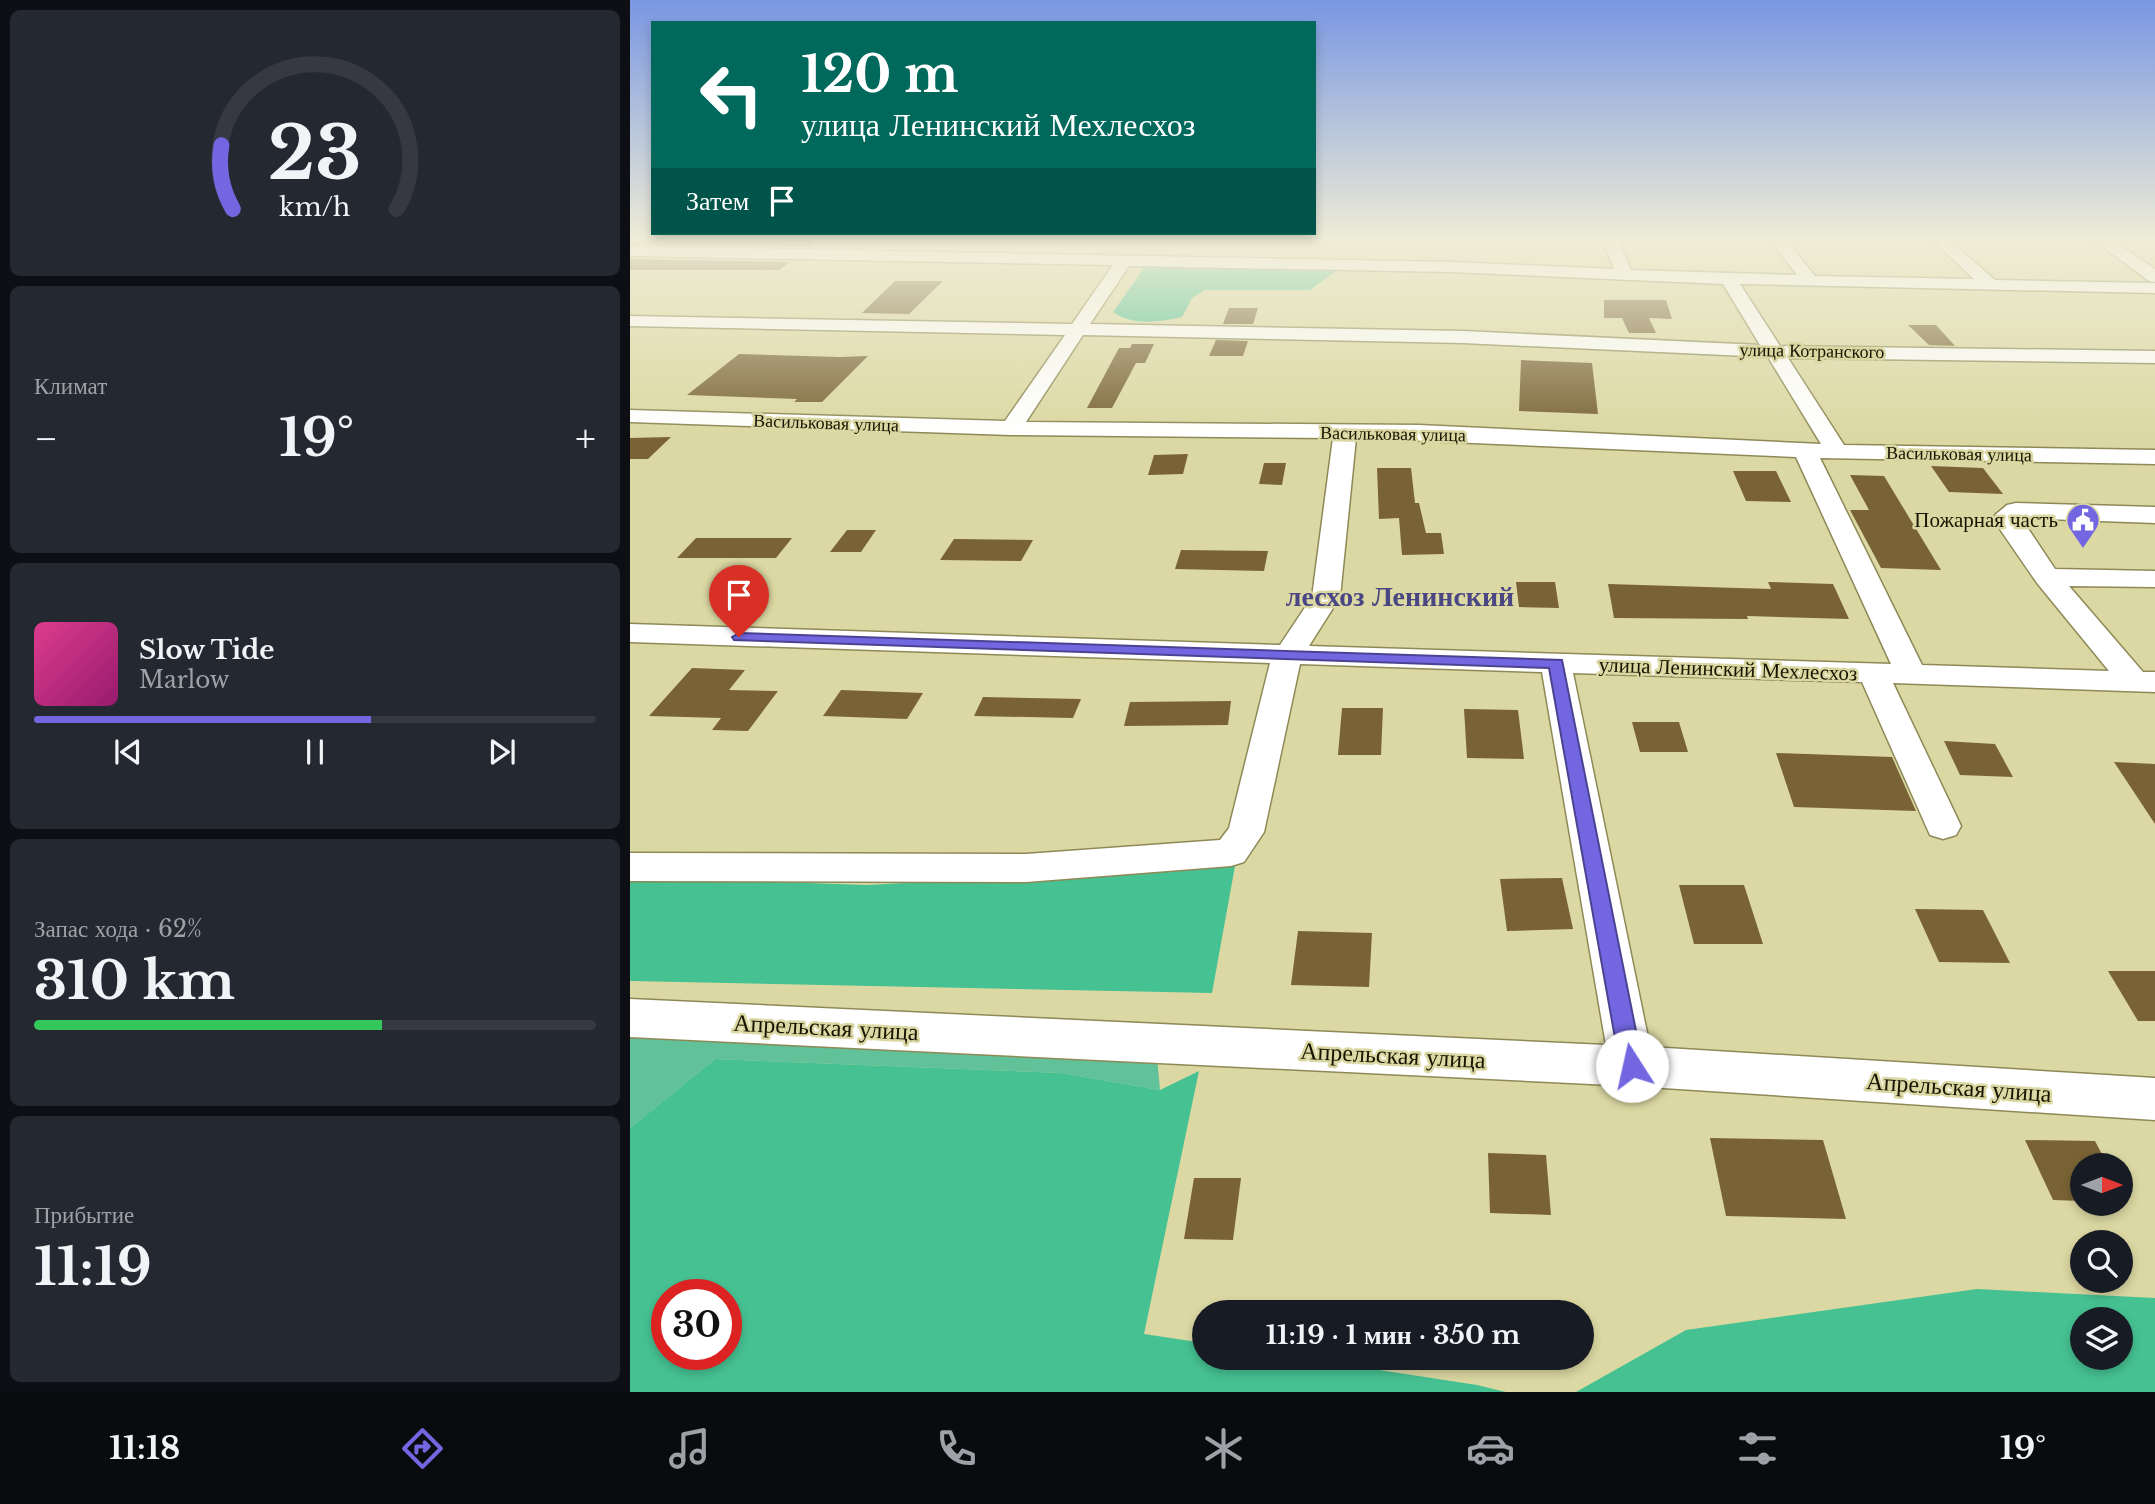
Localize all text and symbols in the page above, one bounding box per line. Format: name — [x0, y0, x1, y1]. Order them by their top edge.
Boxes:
text: 120 m — [801, 44, 959, 105]
icon: left — [686, 49, 777, 140]
text: улица Ленинский Мехлесхоз — [801, 105, 1195, 145]
text: 23 — [268, 109, 362, 200]
icon: arrive — [763, 182, 801, 220]
text: Затем — [686, 185, 749, 217]
text: km/h — [280, 192, 350, 223]
street label: улица Котранского — [1739, 339, 1885, 363]
text: Климат — [34, 372, 107, 400]
text: 19° — [279, 406, 354, 470]
street label: Васильковая улица — [753, 409, 899, 437]
text: − — [34, 415, 58, 462]
text: + — [575, 415, 596, 462]
street label: Васильковая улица — [1320, 422, 1466, 446]
street label: Васильковая улица — [1886, 442, 2032, 466]
public building icon: Пожарная часть — [2064, 501, 2102, 550]
place label: Пожарная часть — [1914, 507, 2058, 533]
pin — [709, 565, 769, 637]
icon: arrive — [720, 576, 758, 614]
district label: лесхоз Ленинский — [1286, 579, 1514, 614]
text: Slow Tide — [139, 634, 275, 666]
street label: улица Ленинский Мехлесхоз — [1598, 651, 1858, 687]
text: Marlow — [139, 666, 229, 694]
icon: previous — [109, 733, 147, 771]
icon: pause — [296, 733, 334, 771]
icon: next — [483, 733, 521, 771]
text: Запас хода · 62% — [34, 915, 202, 943]
text: 310 km — [34, 949, 235, 1013]
street label: Апрельская улица — [733, 1008, 920, 1046]
position arrow — [1595, 1029, 1669, 1103]
street label: Апрельская улица — [1300, 1036, 1487, 1074]
street label: Апрельская улица — [1865, 1066, 2053, 1108]
north arrow — [2070, 1153, 2133, 1216]
map controls — [2070, 1153, 2133, 1370]
text: Прибытие — [34, 1201, 134, 1229]
button: search — [2070, 1230, 2133, 1293]
text: 11:19 — [34, 1235, 152, 1299]
speed limit sign: 30 — [651, 1279, 742, 1370]
button: layers — [2070, 1307, 2133, 1370]
text: 11:19 · 1 мин · 350 m — [1266, 1319, 1520, 1351]
icon: directions — [398, 1424, 447, 1473]
icon: music — [665, 1424, 714, 1473]
icon: phone — [932, 1424, 981, 1473]
icon: climate — [1199, 1424, 1248, 1473]
icon: car — [1466, 1424, 1515, 1473]
icon: filters — [1733, 1424, 1782, 1473]
text: 11:18 — [109, 1428, 180, 1468]
text: 19° — [2000, 1428, 2046, 1468]

